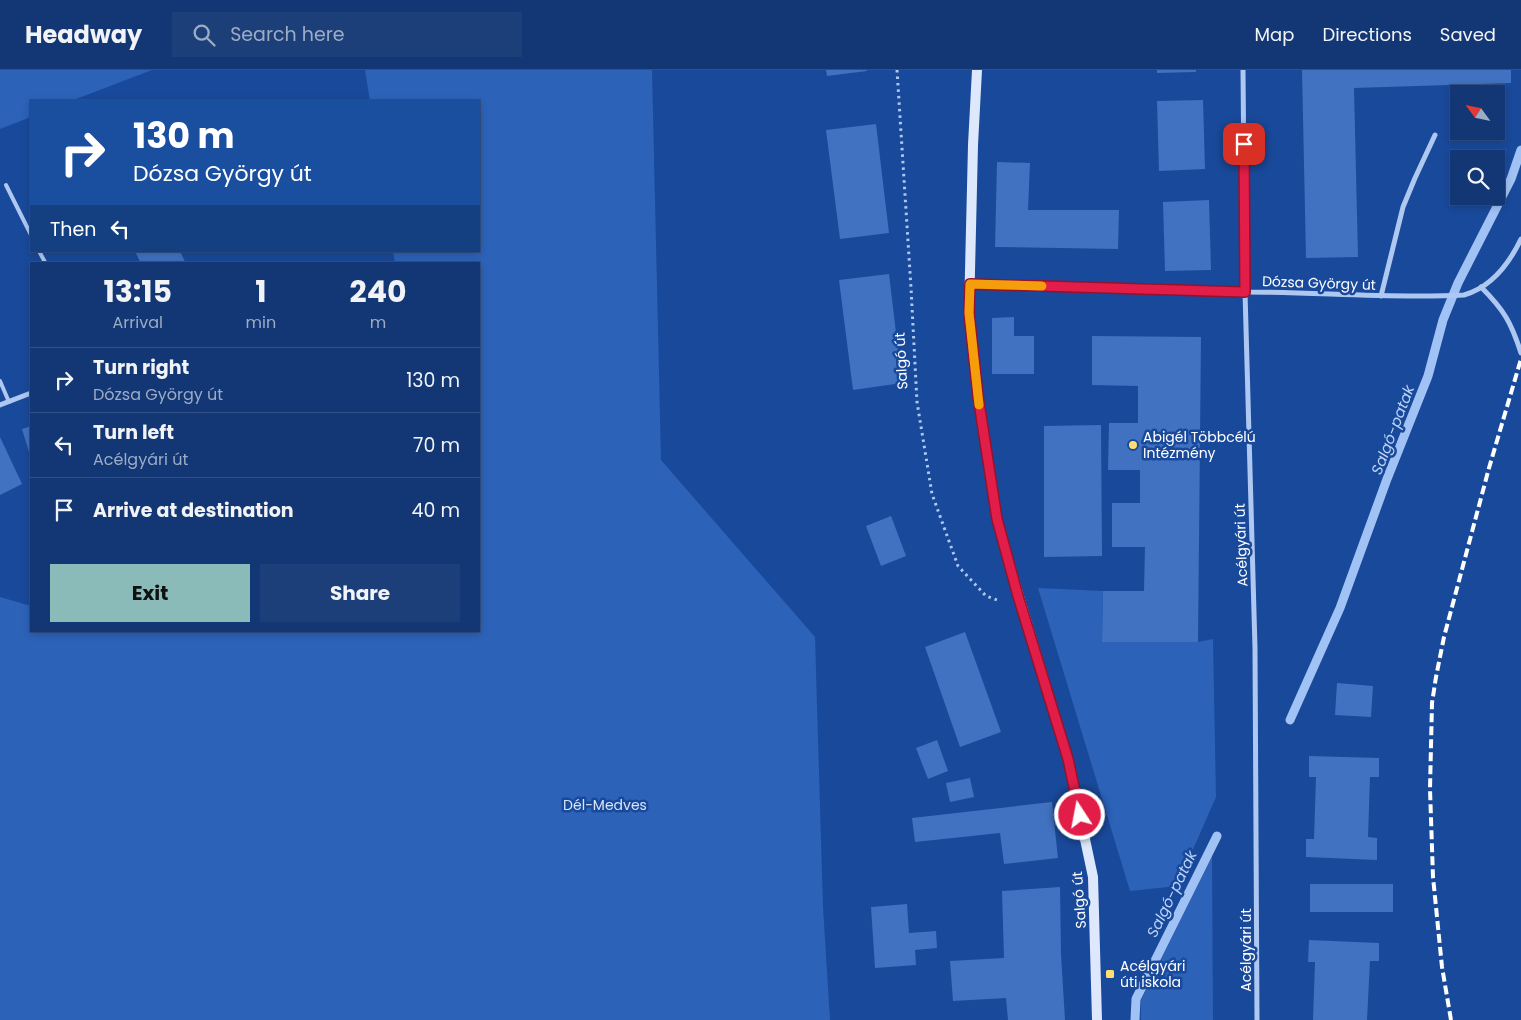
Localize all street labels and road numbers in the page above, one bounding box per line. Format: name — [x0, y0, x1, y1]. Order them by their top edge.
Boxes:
street label: Dózsa György út — [1262, 271, 1376, 295]
street label: Salgó út — [890, 332, 912, 390]
street label: Acélgyári út — [1230, 503, 1252, 587]
street label: Salgó út — [1067, 871, 1091, 929]
street label: Acélgyári út — [1236, 908, 1256, 992]

